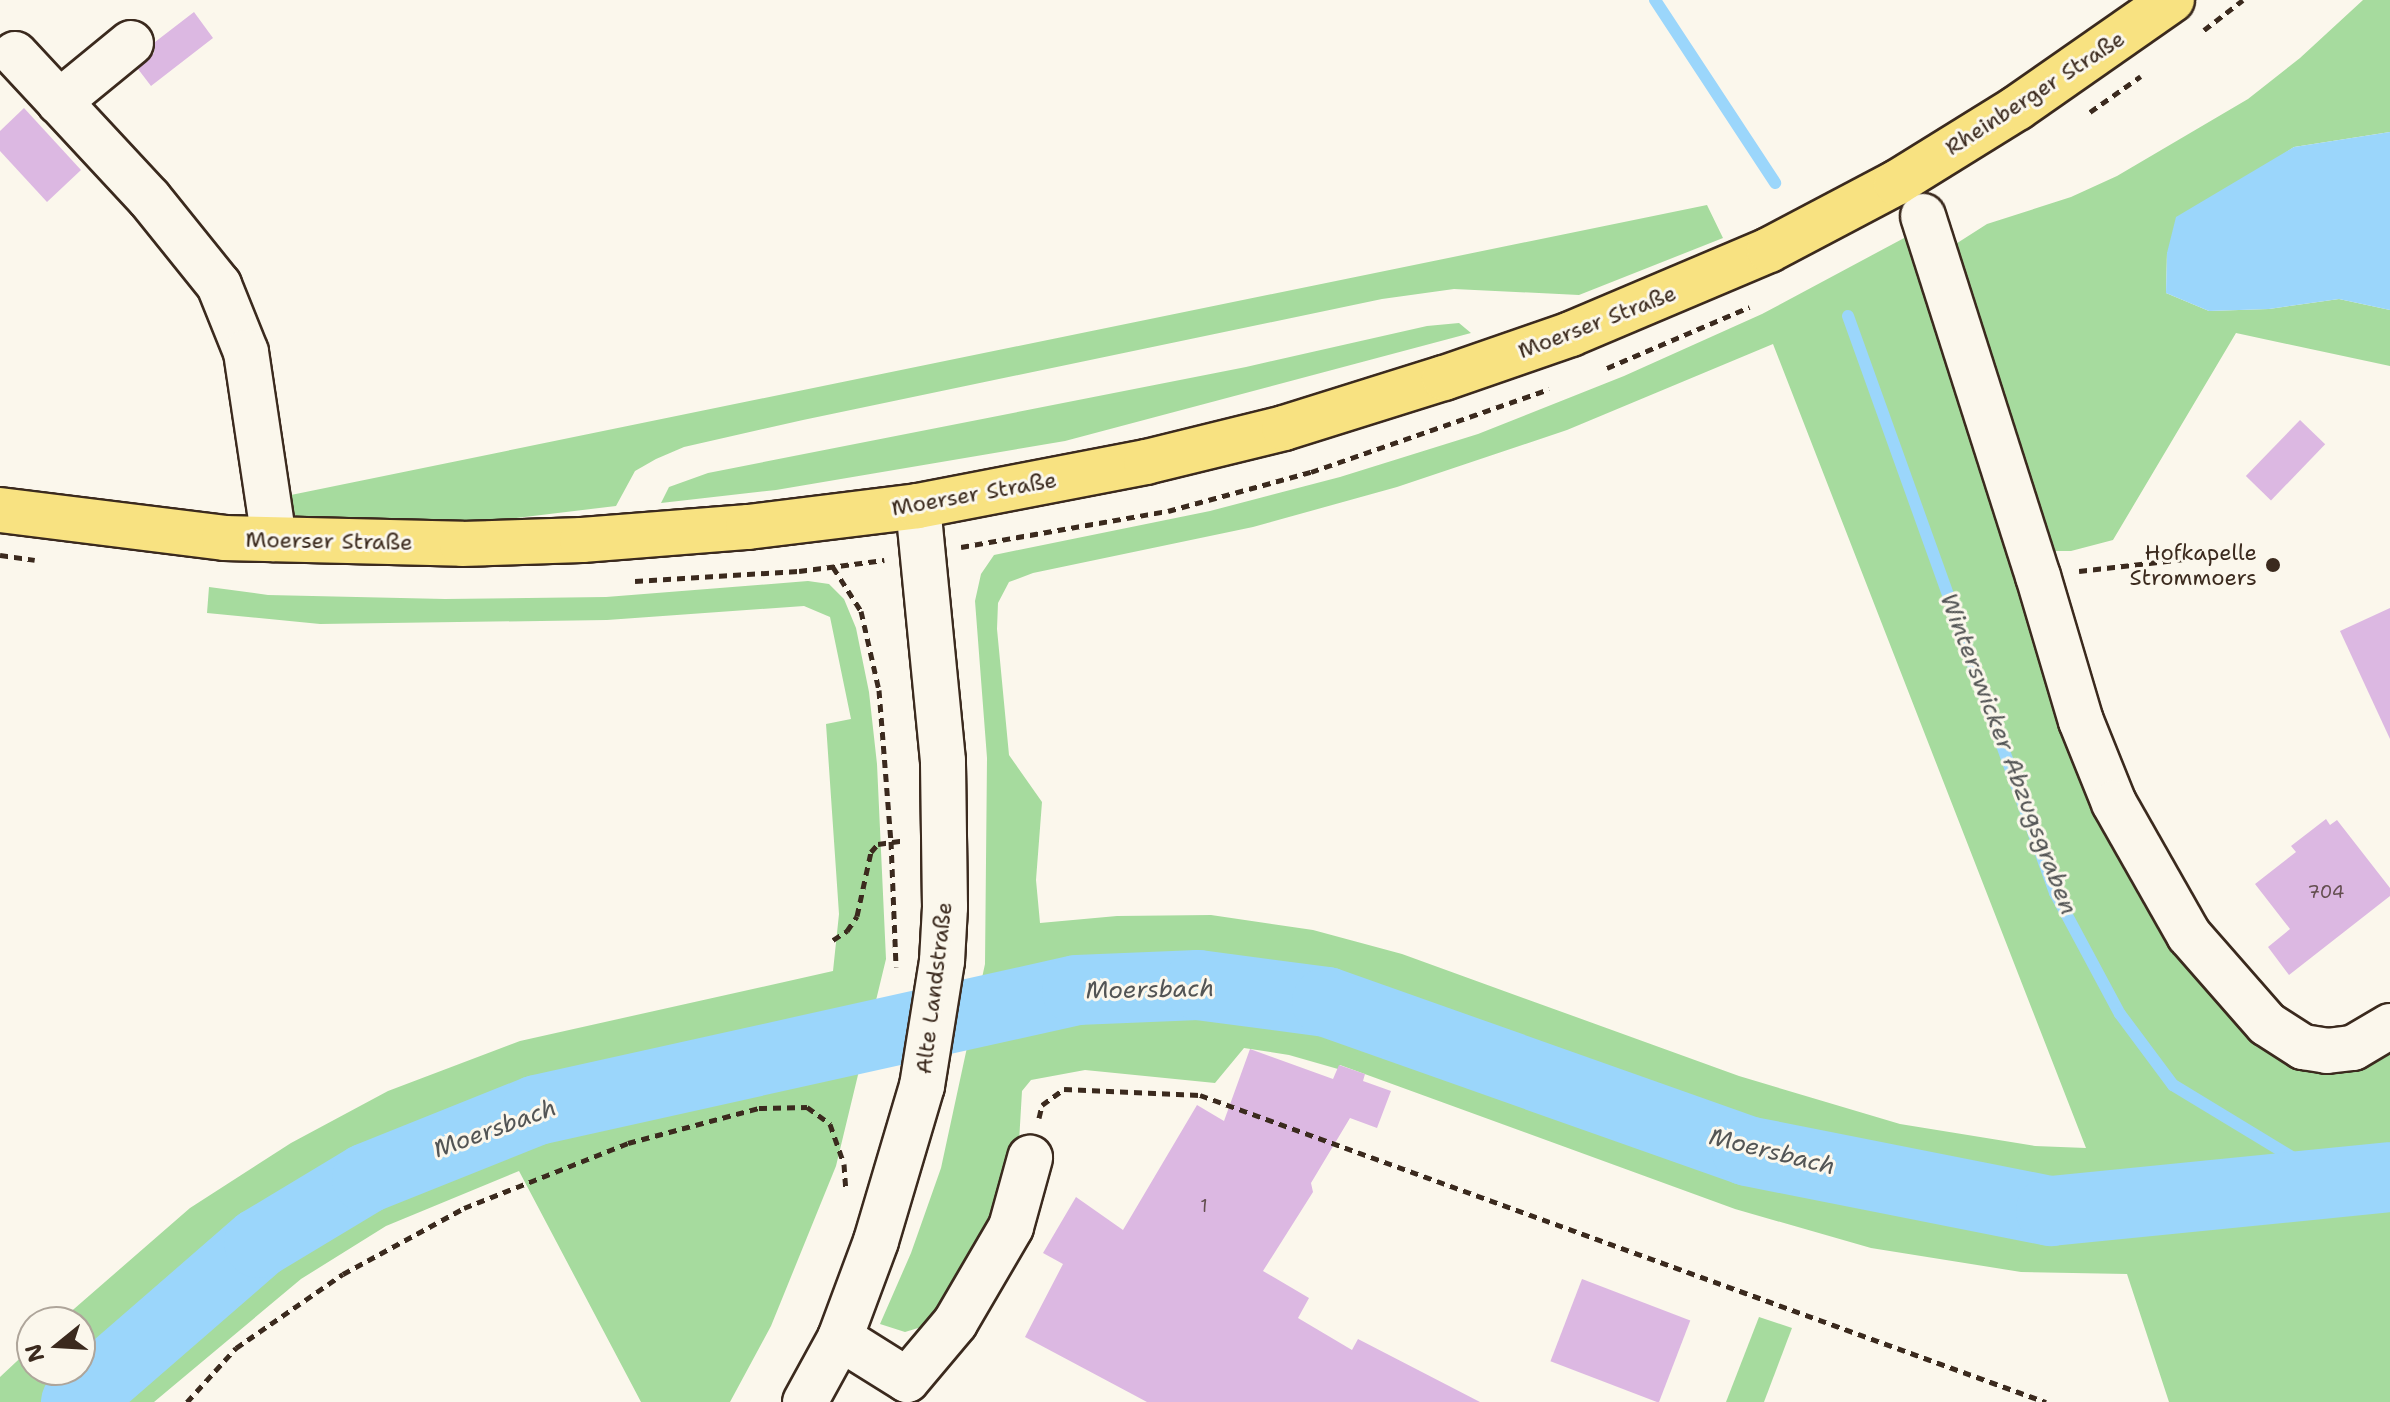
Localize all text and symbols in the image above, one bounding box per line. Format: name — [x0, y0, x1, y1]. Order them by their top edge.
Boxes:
street label: Rheinberger Straße — [1940, 25, 2130, 161]
street label: Moerser Straße — [1514, 280, 1680, 364]
street label: Moerser Straße — [889, 466, 1059, 522]
street label: Moerser Straße — [245, 526, 413, 556]
place label: Hofkapelle Strommoers — [2130, 539, 2257, 590]
marker: Hofkapelle Strommoers — [2264, 556, 2282, 574]
water label: Winterswicker Abzugsgraben — [1933, 589, 2083, 919]
house number: 704 — [2308, 881, 2344, 903]
street label: Alte Landstraße — [910, 900, 958, 1076]
water label: Moersbach — [1085, 974, 1215, 1006]
water label: Moersbach — [430, 1093, 560, 1165]
water label: Moersbach — [1706, 1122, 1838, 1182]
house number: 1 — [1200, 1195, 1208, 1217]
north arrow — [16, 1306, 96, 1386]
text: N — [18, 1340, 51, 1366]

